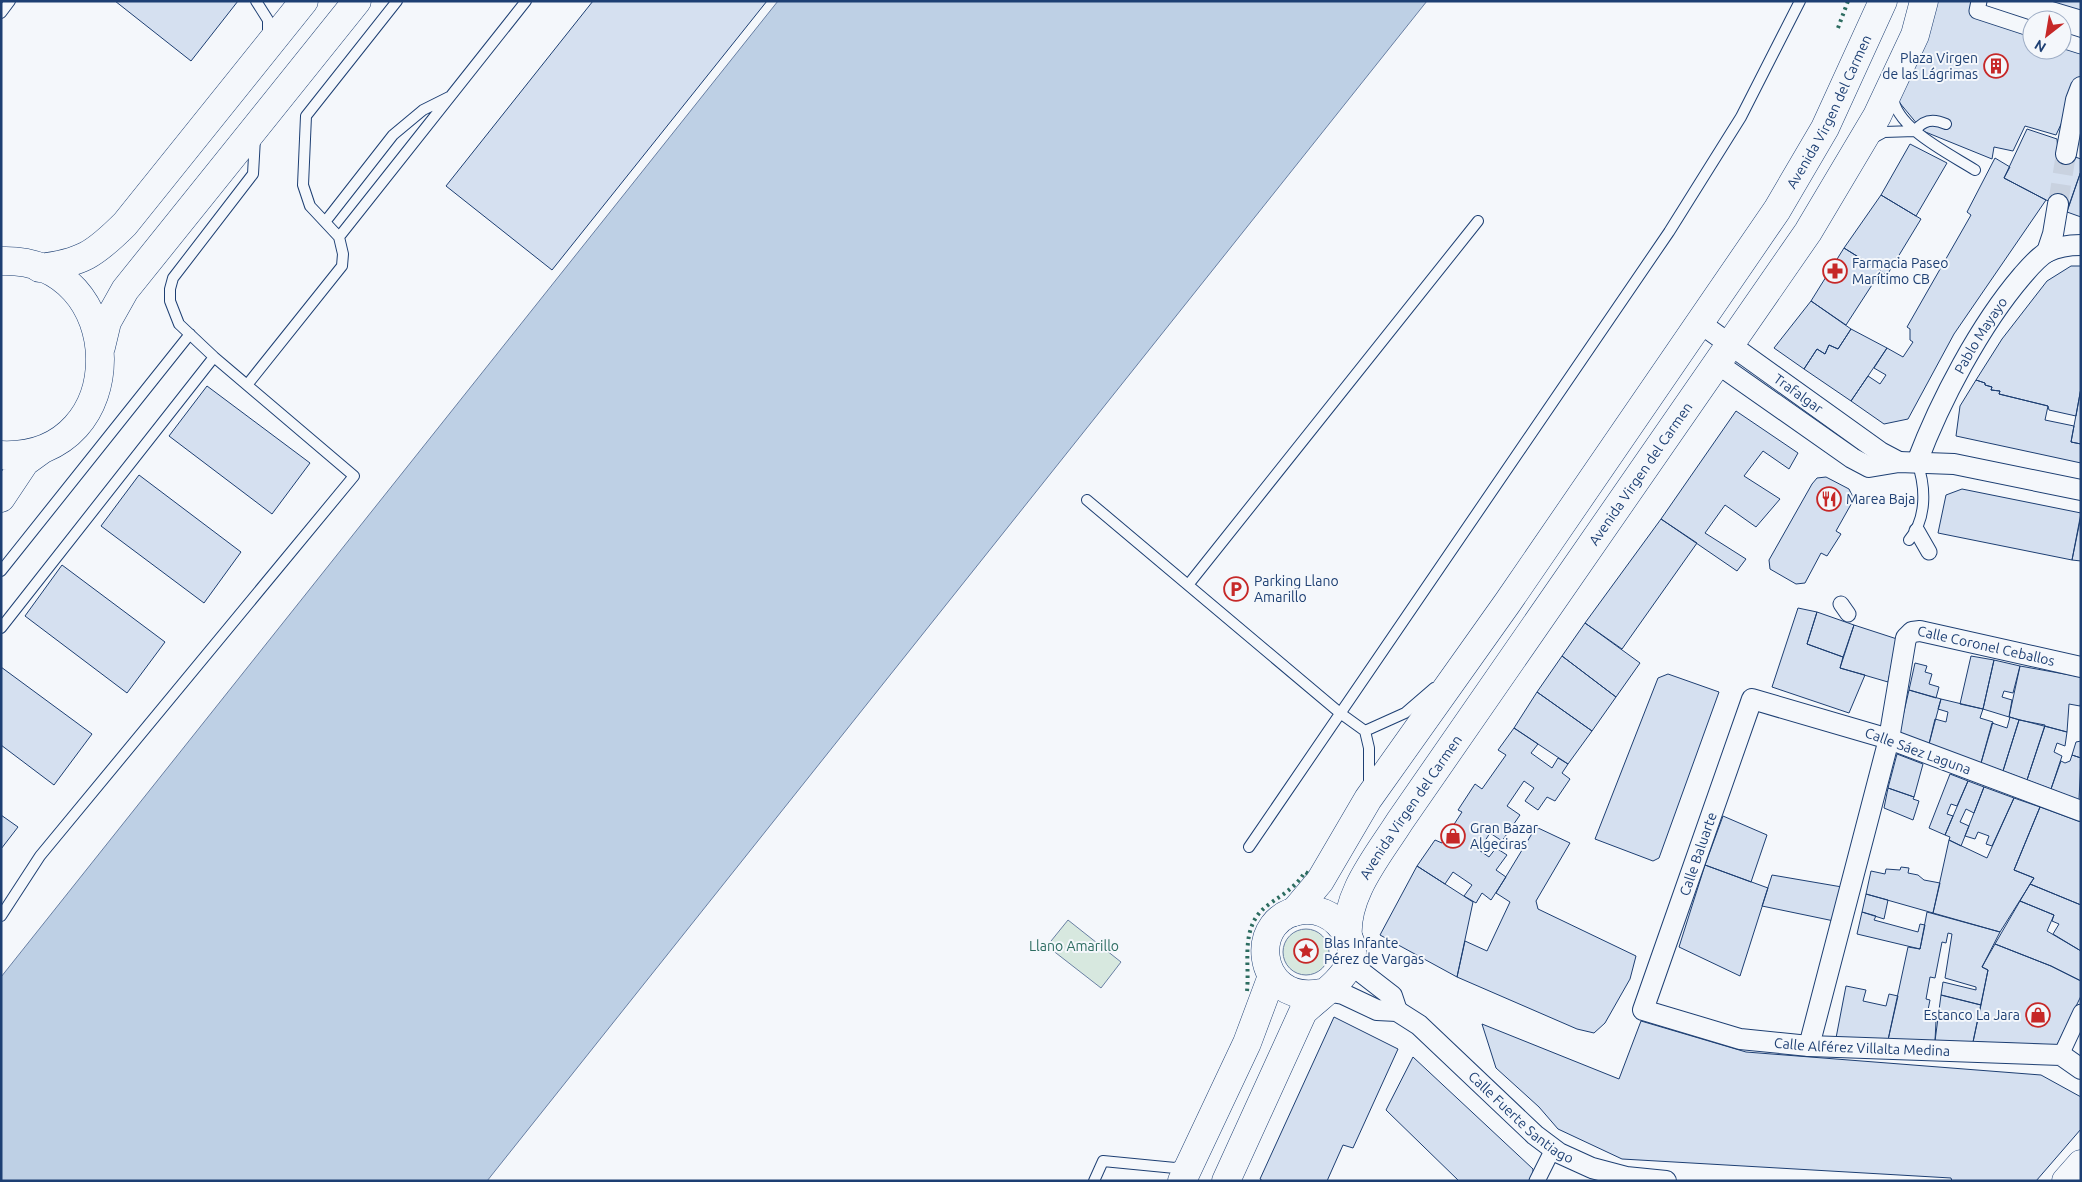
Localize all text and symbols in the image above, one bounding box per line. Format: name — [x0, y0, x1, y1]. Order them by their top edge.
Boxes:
north arrow — [2022, 10, 2072, 60]
street label: Avenida Virgen del Carmen — [1783, 32, 1874, 191]
text: N — [2032, 37, 2049, 56]
place label: Plaza Virgen de las Lágrimas — [1882, 50, 1978, 82]
building icon: Plaza Virgen de las Lágrimas — [1983, 53, 2009, 79]
place label: Farmacia Paseo Marítimo CB — [1852, 255, 1948, 287]
pharmacy icon: Farmacia Paseo Marítimo CB — [1822, 258, 1848, 284]
street label: Pablo Mayayo — [1951, 294, 2011, 376]
street label: Trafalgar — [1771, 370, 1827, 417]
street label: Avenida Virgen del Carmen — [1585, 399, 1696, 548]
restaurant icon: Marea Baja — [1816, 486, 1842, 512]
place label: Marea Baja — [1846, 491, 1915, 507]
place label: Parking Llano Amarillo — [1254, 573, 1339, 605]
parking icon: Parking Llano Amarillo — [1223, 576, 1249, 602]
street label: Calle Coronel Ceballos — [1916, 623, 2056, 669]
street label: Calle Sáez Laguna — [1863, 724, 1973, 778]
street label: Avenida Virgen del Carmen — [1356, 732, 1465, 882]
street label: Calle Baluarte — [1676, 810, 1720, 898]
place label: Gran Bazar Algeciras — [1470, 820, 1539, 852]
shop icon: Gran Bazar Algeciras — [1440, 823, 1466, 849]
place label: Blas Infante Pérez de Vargas — [1324, 935, 1424, 967]
park label: Llano Amarillo — [1029, 938, 1119, 954]
place icon: Blas Infante Pérez de Vargas — [1293, 938, 1319, 964]
shop icon: Estanco La Jara — [2025, 1002, 2051, 1028]
place label: Estanco La Jara — [1923, 1007, 2020, 1023]
street label: Calle Alférez Villalta Medina — [1773, 1035, 1950, 1059]
street label: Calle Fuerte Santiago — [1465, 1068, 1576, 1167]

